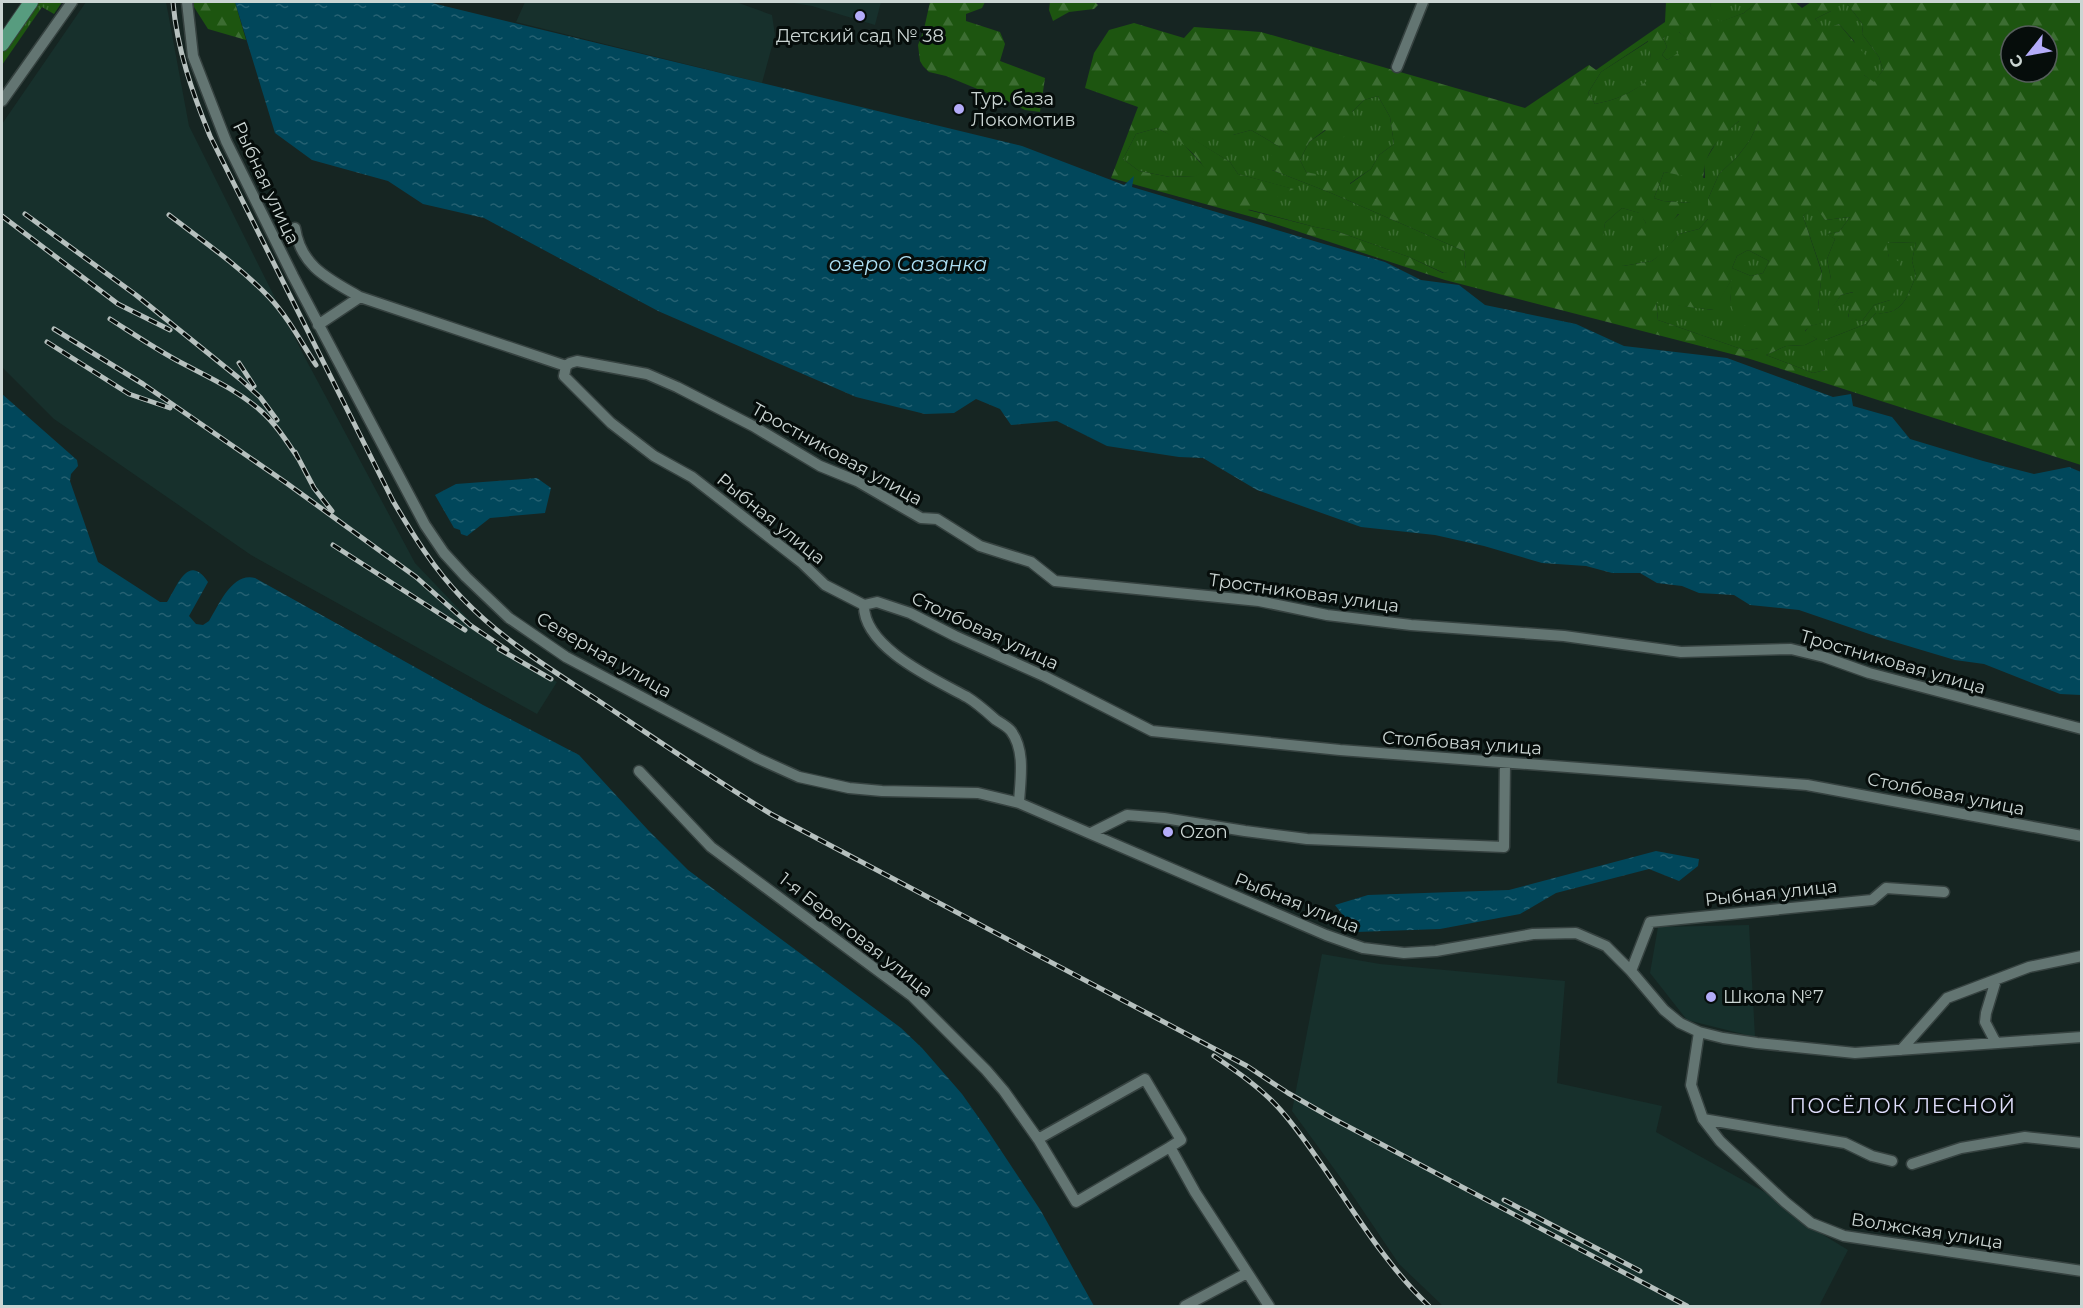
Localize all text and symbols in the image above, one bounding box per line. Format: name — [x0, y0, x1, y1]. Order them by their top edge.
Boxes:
marker: Детский сад № 38 — [853, 9, 867, 23]
north arrow — [1999, 24, 2059, 84]
place label: Детский сад № 38 — [776, 25, 944, 47]
text: С — [2005, 51, 2028, 71]
place label: Тур. база Локомотив — [971, 88, 1075, 131]
marker: Тур. база Локомотив — [952, 102, 966, 116]
street label: Рыбная улица — [228, 118, 304, 248]
water label: озеро Сазанка — [829, 252, 987, 276]
street label: Тростниковая улица — [748, 398, 926, 510]
street label: Рыбная улица — [712, 469, 830, 569]
street label: Тростниковая улица — [1207, 569, 1401, 617]
street label: Столбовая улица — [908, 587, 1062, 675]
street label: Северная улица — [532, 607, 676, 703]
street label: Тростниковая улица — [1798, 625, 1988, 699]
street label: Столбовая улица — [1381, 726, 1543, 760]
street label: Столбовая улица — [1865, 768, 2027, 820]
place label: Ozon — [1180, 821, 1228, 843]
marker: Ozon — [1161, 825, 1175, 839]
street label: 1-я Береговая улица — [775, 868, 937, 1002]
street label: Рыбная улица — [1231, 868, 1363, 938]
street label: Рыбная улица — [1704, 875, 1838, 911]
place label: Школа №7 — [1723, 986, 1824, 1008]
marker: Школа №7 — [1704, 990, 1718, 1004]
district label: ПОСЁЛОК ЛЕСНОЙ — [1789, 1094, 2017, 1118]
street label: Волжская улица — [1849, 1208, 2005, 1254]

